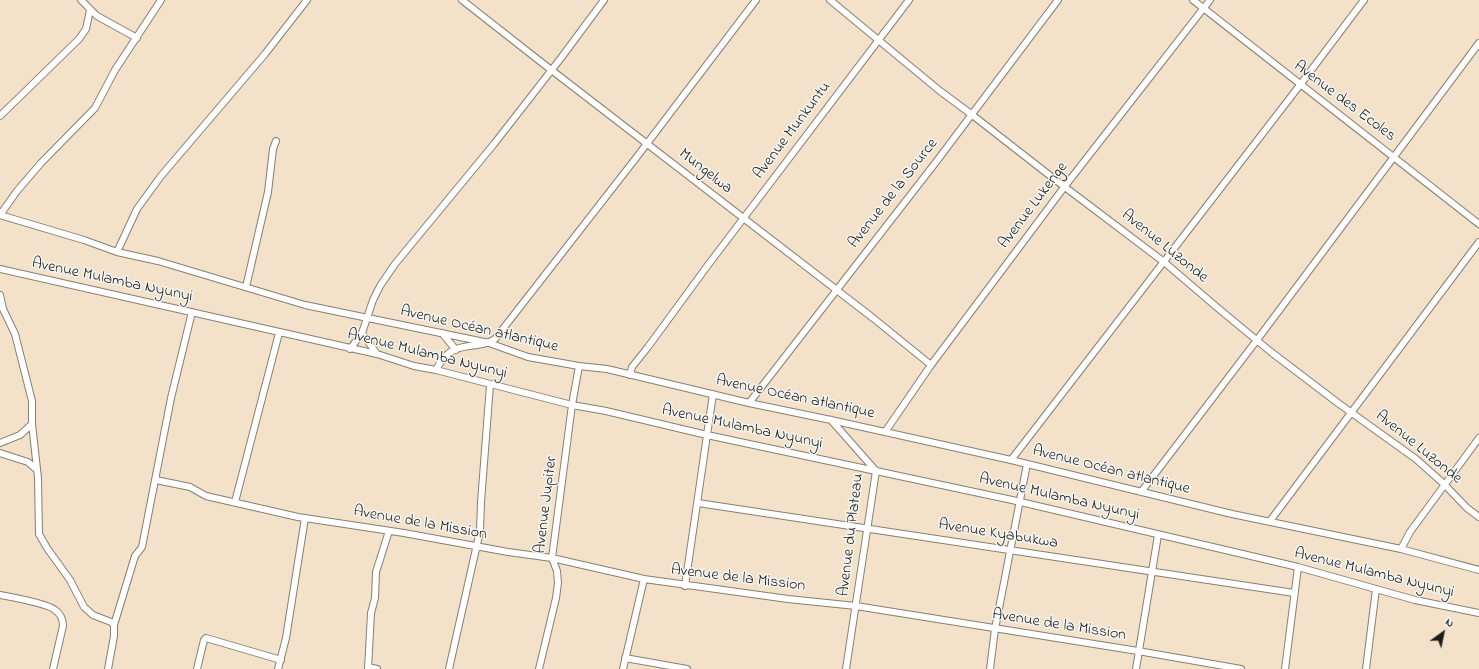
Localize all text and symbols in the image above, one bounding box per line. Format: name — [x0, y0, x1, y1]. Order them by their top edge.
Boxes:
street label: Avenue des Ecoles — [1289, 57, 1399, 147]
street label: Avenue Munkuntu — [750, 78, 836, 184]
street label: Avenue de la Source — [845, 135, 943, 253]
street label: Mungelwa — [674, 145, 736, 199]
street label: Avenue Lukenge — [995, 159, 1073, 253]
street label: Avenue Luzonde — [1117, 206, 1211, 288]
street label: Avenue Mulamba Nyunyi — [30, 255, 194, 307]
street label: Avenue Océan atlantique — [398, 302, 560, 358]
street label: Avenue Mulamba Nyunyi — [345, 326, 509, 384]
street label: Avenue Océan atlantique — [714, 372, 876, 424]
street label: Avenue Mulamba Nyunyi — [660, 402, 824, 454]
street label: Avenue Luzonde — [1371, 407, 1465, 489]
street label: Avenue Océan atlantique — [1030, 442, 1192, 500]
street label: Avenue Jupiter — [532, 455, 562, 555]
street label: Avenue Mulamba Nyunyi — [977, 470, 1141, 526]
street label: Avenue du Plateau — [835, 472, 869, 598]
street label: Avenue de la Mission — [352, 503, 488, 545]
street label: Avenue Kyabukwa — [937, 516, 1059, 554]
street label: Avenue Mulamba Nyunyi — [1292, 545, 1456, 603]
street label: Avenue de la Mission — [670, 561, 806, 597]
street label: Avenue de la Mission — [991, 606, 1127, 646]
north arrow — [1423, 613, 1463, 653]
text: N — [1442, 614, 1457, 632]

